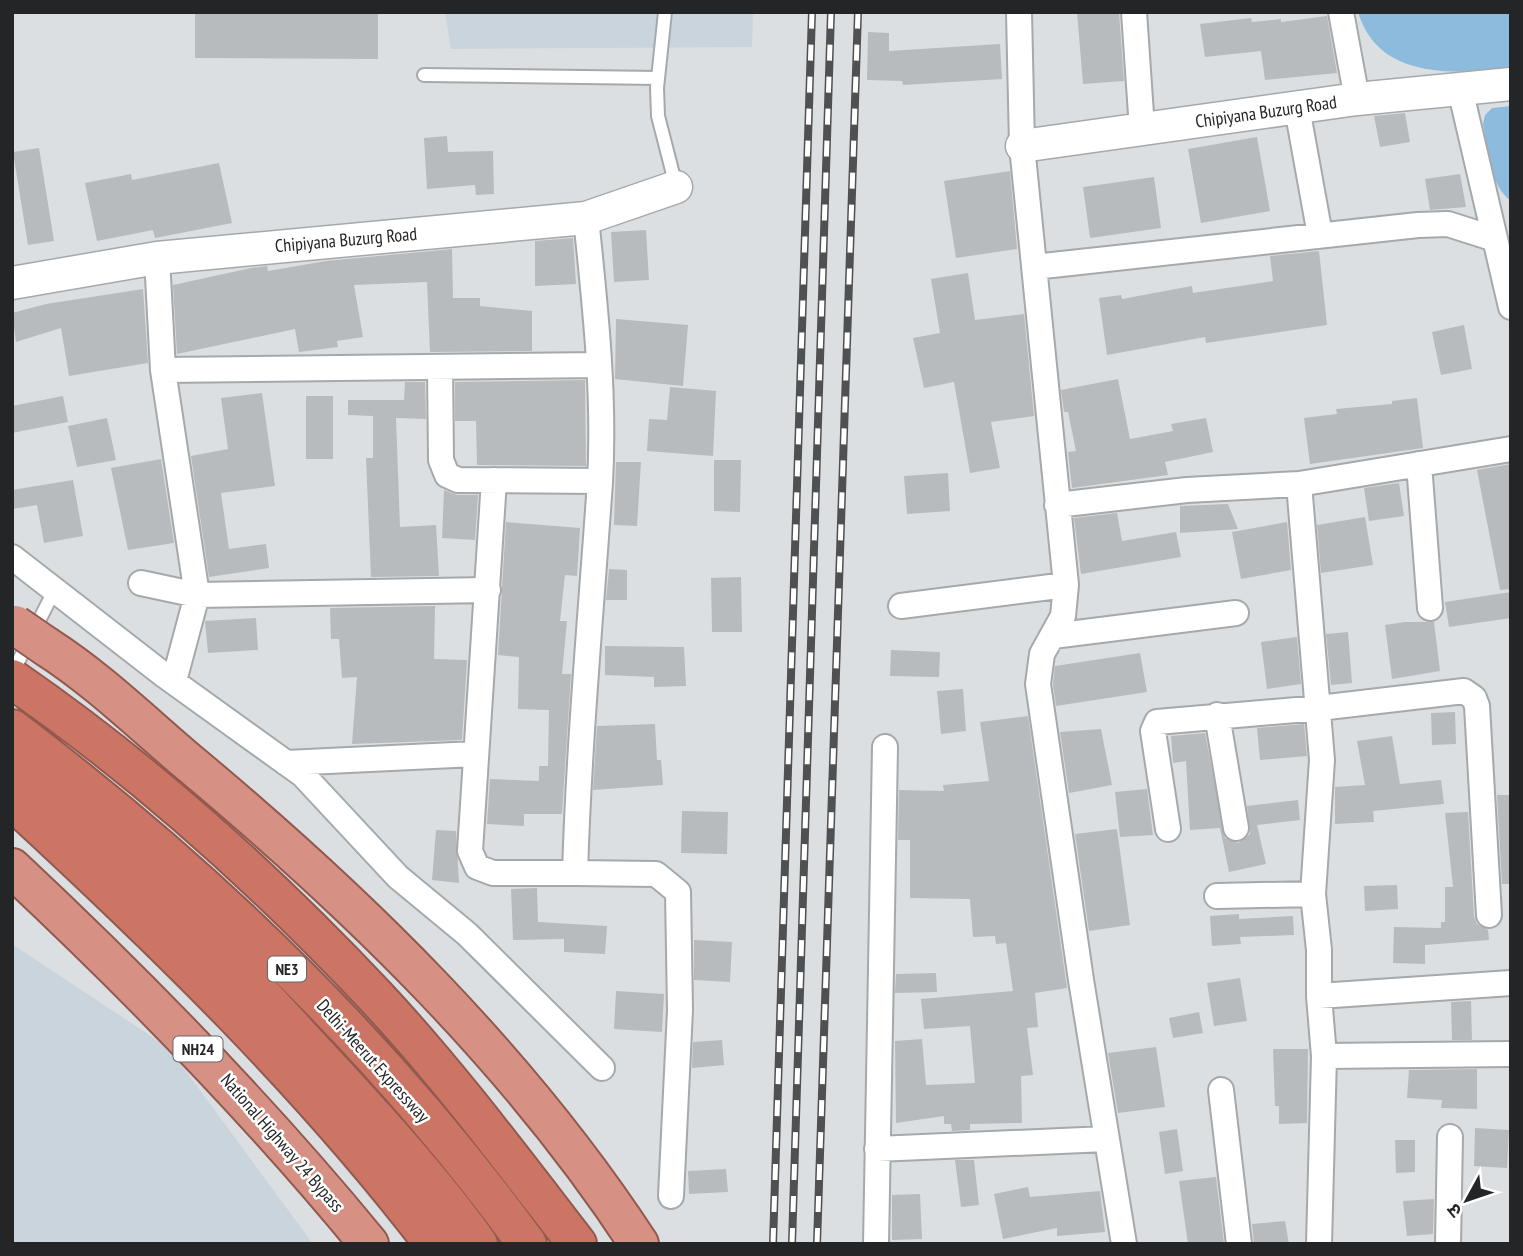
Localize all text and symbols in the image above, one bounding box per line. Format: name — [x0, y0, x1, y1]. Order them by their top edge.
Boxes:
street label: Chipiyana Buzurg Road — [1194, 90, 1338, 133]
street label: Chipiyana Buzurg Road — [274, 222, 418, 257]
road number: NE3 — [268, 956, 306, 981]
street label: Delhi-Meerut Expressway — [312, 994, 435, 1127]
road number: NH24 — [174, 1036, 222, 1062]
street label: National Highway 24 Bypass — [216, 1069, 349, 1217]
north arrow — [1432, 1165, 1502, 1235]
text: उ — [1441, 1198, 1467, 1223]

